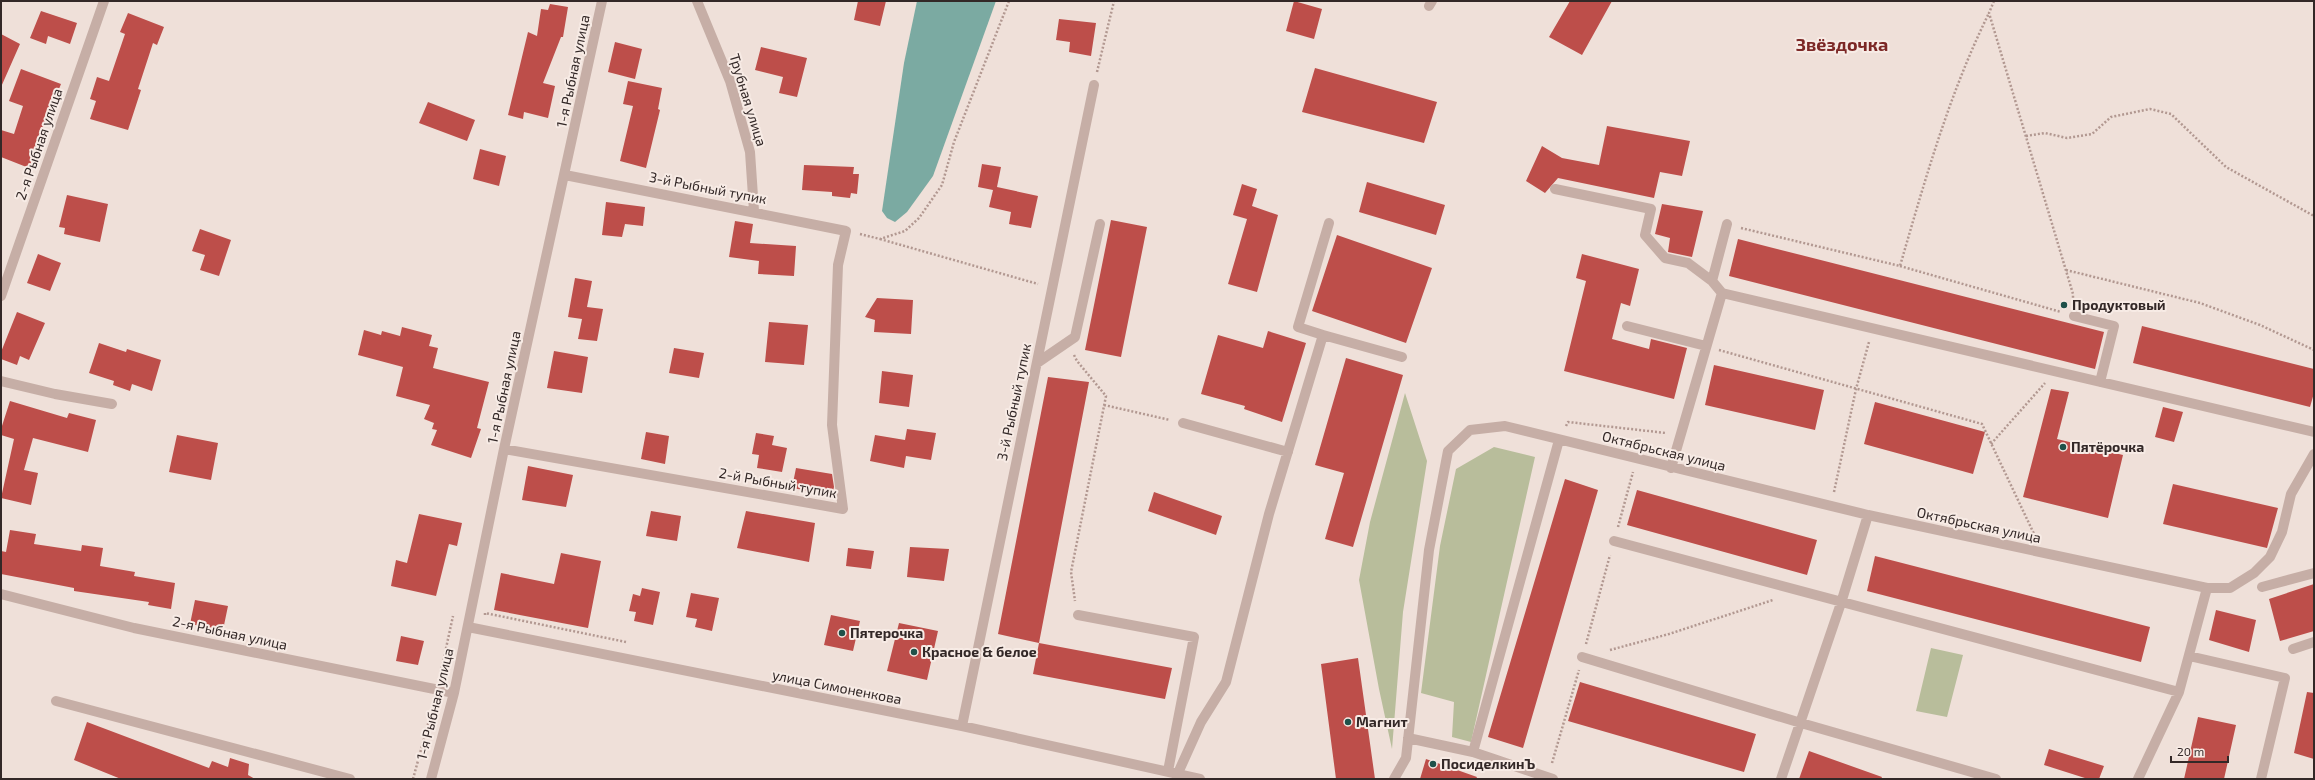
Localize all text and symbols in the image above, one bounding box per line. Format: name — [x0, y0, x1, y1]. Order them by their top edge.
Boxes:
street label: 1-я Рыбная улица — [552, 13, 593, 129]
district label: Звёздочка — [1796, 33, 1888, 55]
street label: Трубная улица — [726, 51, 771, 148]
street label: 2-я Рыбная улица — [11, 86, 66, 202]
street label: 3-й Рыбный тупик — [648, 168, 769, 207]
place label: Продуктовый — [2072, 296, 2166, 313]
marker: Продуктовый — [2059, 300, 2069, 310]
street label: 1-я Рыбная улица — [483, 329, 524, 445]
street label: 3-й Рыбный тупик — [993, 341, 1034, 462]
street label: Октябрьская улица — [1601, 427, 1728, 474]
place label: Пятёрочка — [2071, 438, 2144, 455]
marker: Пятёрочка — [2058, 442, 2068, 452]
street label: 2-й Рыбный тупик — [718, 464, 839, 501]
street label: Октябрьская улица — [1915, 503, 2043, 546]
street label: 2-я Рыбная улица — [171, 612, 289, 653]
place label: Пятерочка — [850, 624, 923, 641]
marker: Пятерочка — [837, 628, 847, 638]
place label: Красное & белое — [922, 643, 1037, 660]
street label: 1-я Рыбная улица — [412, 646, 457, 762]
marker: Красное & белое — [909, 647, 919, 657]
street label: улица Симоненкова — [771, 666, 903, 707]
place label: Магнит — [1356, 713, 1408, 730]
marker: Магнит — [1343, 717, 1353, 727]
scale bar — [2171, 738, 2228, 764]
text: 20 m — [2177, 744, 2204, 758]
place label: ПосиделкинЪ — [1441, 755, 1536, 772]
marker: ПосиделкинЪ — [1428, 759, 1438, 769]

